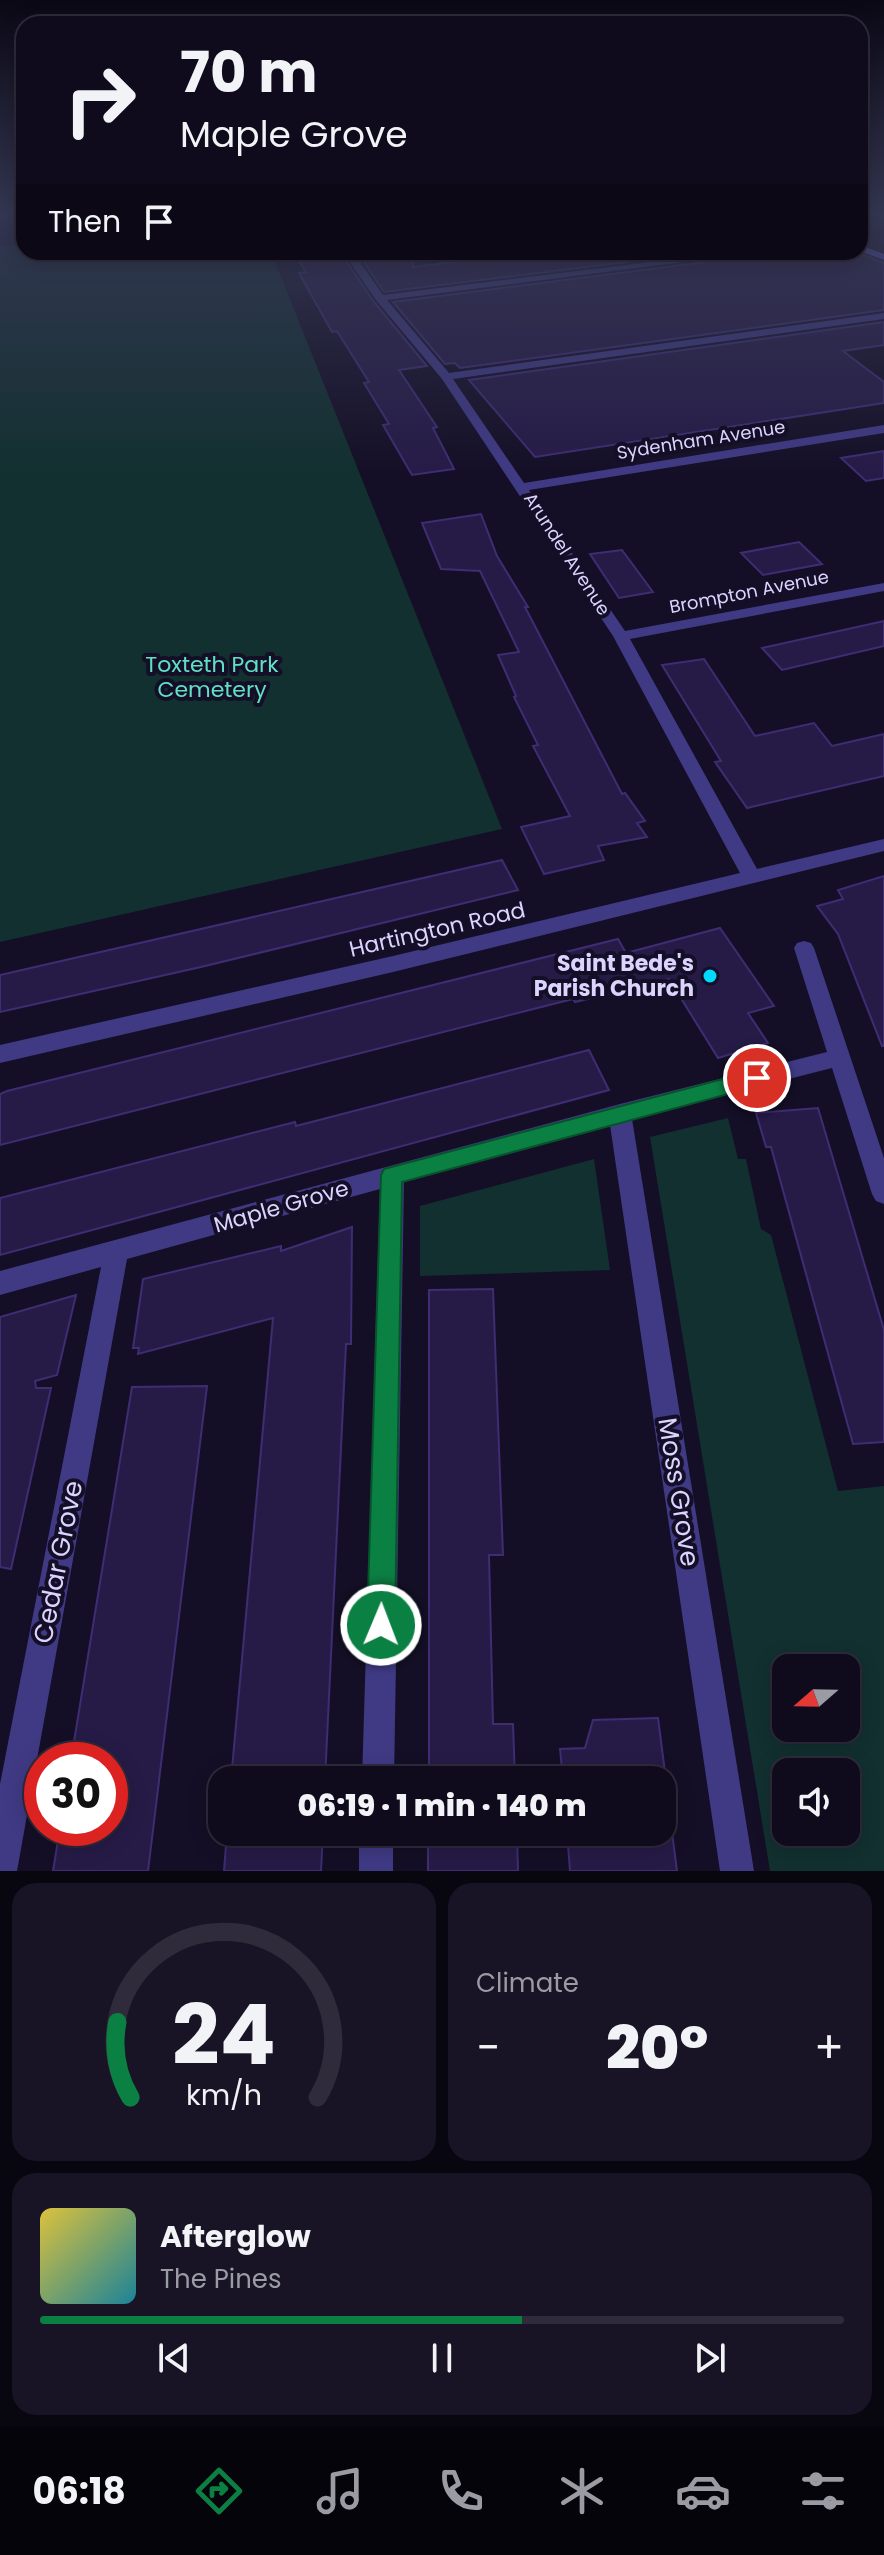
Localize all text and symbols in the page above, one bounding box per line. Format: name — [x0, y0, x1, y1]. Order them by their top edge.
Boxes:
text: 70 m — [180, 33, 318, 112]
icon: right — [48, 48, 152, 152]
text: Maple Grove — [180, 109, 407, 160]
text: Then — [48, 200, 121, 243]
icon: arrive — [137, 200, 181, 244]
street label: Sydenham Avenue — [615, 414, 787, 465]
street label: Arundel Avenue — [518, 487, 617, 620]
street label: Brompton Avenue — [667, 564, 831, 619]
park label: Toxteth Park Cemetery — [145, 649, 279, 705]
street label: Hartington Road — [346, 894, 528, 965]
place label: Saint Bede's Parish Church — [534, 948, 694, 1004]
marker: Saint Bede's Parish Church — [701, 967, 719, 985]
pin — [723, 1044, 791, 1112]
icon: arrive — [735, 1056, 779, 1100]
street label: Maple Grove — [210, 1172, 352, 1241]
street label: Moss Grove — [649, 1415, 709, 1569]
street label: Cedar Grove — [25, 1477, 91, 1647]
position arrow — [339, 1583, 423, 1667]
north arrow — [772, 1654, 860, 1742]
map controls — [772, 1654, 860, 1846]
speed limit sign: 30 — [24, 1742, 128, 1846]
button: sound — [772, 1758, 860, 1846]
text: 06:19 · 1 min · 140 m — [298, 1784, 586, 1827]
text: Climate — [476, 1965, 579, 2001]
text: 24 — [172, 1977, 276, 2093]
text: 20° — [606, 2006, 708, 2090]
text: − — [476, 2017, 500, 2078]
text: + — [814, 2017, 844, 2078]
text: km/h — [186, 2075, 262, 2115]
text: Afterglow — [160, 2215, 311, 2258]
text: The Pines — [160, 2261, 282, 2297]
icon: previous — [152, 2336, 196, 2380]
icon: pause — [420, 2336, 464, 2380]
icon: next — [688, 2336, 732, 2380]
icon: directions — [191, 2463, 247, 2519]
icon: music — [312, 2463, 368, 2519]
icon: phone — [433, 2463, 489, 2519]
icon: climate — [554, 2463, 610, 2519]
icon: car — [675, 2463, 731, 2519]
icon: filters — [795, 2463, 851, 2519]
text: 06:18 — [32, 2466, 126, 2517]

